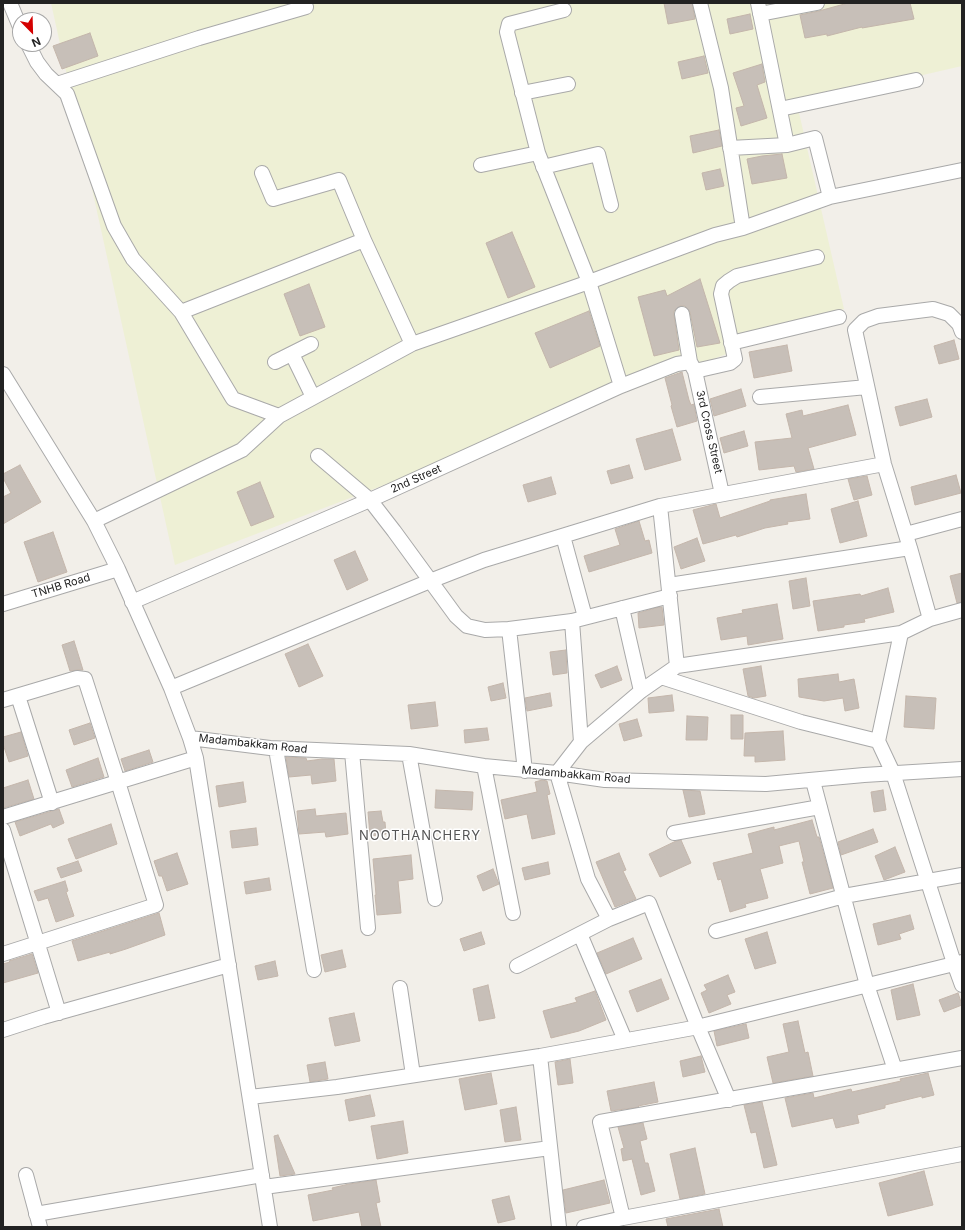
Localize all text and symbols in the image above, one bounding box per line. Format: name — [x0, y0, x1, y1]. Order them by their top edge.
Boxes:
north arrow — [12, 12, 52, 52]
text: N — [30, 34, 43, 50]
street label: 3rd Cross Street — [693, 389, 725, 475]
street label: 2nd Street — [389, 462, 443, 496]
street label: TNHB Road — [30, 571, 92, 601]
street label: Madambakkam Road — [198, 732, 308, 756]
street label: Madambakkam Road — [521, 764, 631, 786]
district label: NOOTHANCHERY — [359, 828, 481, 844]

